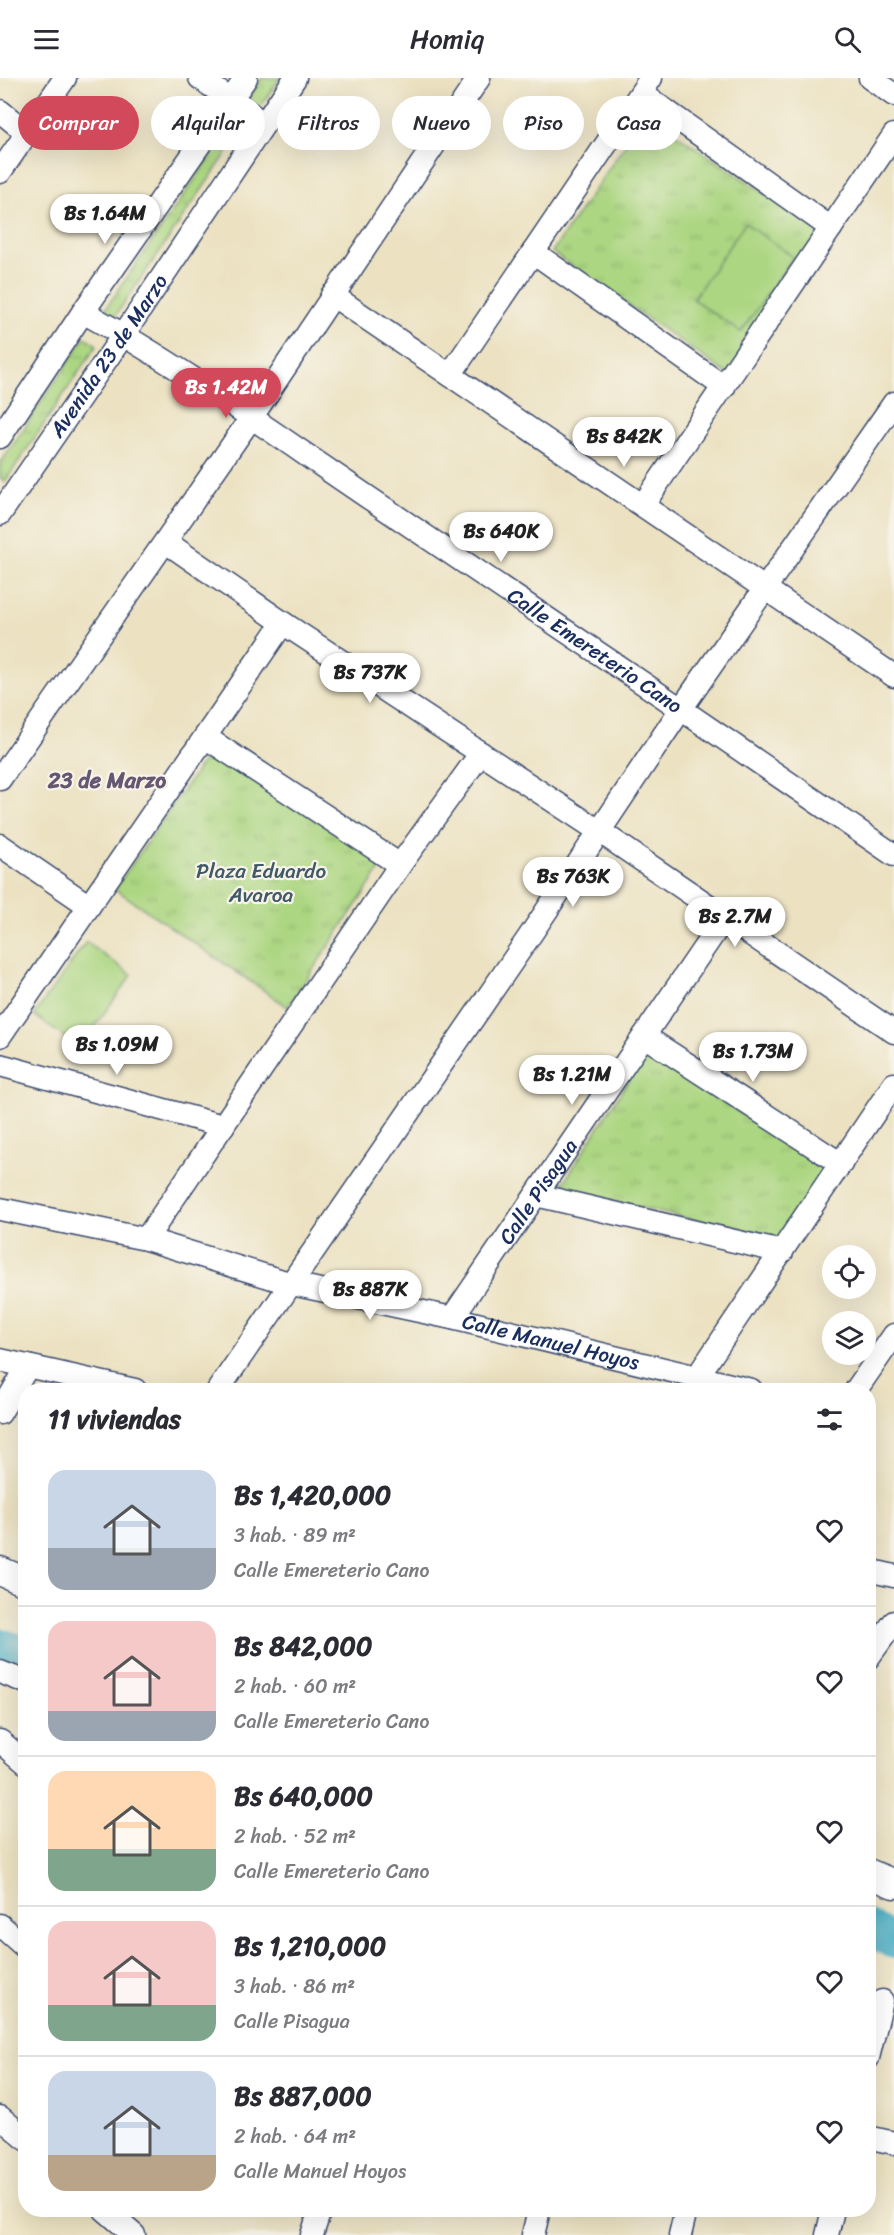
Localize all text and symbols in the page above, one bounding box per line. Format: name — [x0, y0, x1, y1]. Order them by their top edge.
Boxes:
text: Homiq — [410, 15, 484, 63]
icon: menu — [30, 23, 63, 56]
icon: search — [831, 23, 864, 56]
chip: Comprar — [18, 96, 139, 150]
chip: Alquilar — [151, 96, 265, 150]
chip: Filtros — [277, 96, 380, 150]
chip: Nuevo — [392, 96, 491, 150]
chip: Piso — [503, 96, 584, 150]
chip: Casa — [596, 96, 682, 150]
pin: Bs 1.64M — [43, 194, 167, 245]
text: Bs 1.64M — [64, 196, 146, 231]
street label: Avenida 23 de Marzo — [38, 266, 178, 446]
pin: Bs 1.42M — [164, 368, 288, 419]
text: Bs 1.42M — [185, 370, 267, 405]
pin: Bs 842K — [569, 417, 679, 468]
text: Bs 842K — [586, 419, 662, 454]
pin: Bs 640K — [446, 512, 556, 563]
text: Bs 640K — [463, 514, 539, 549]
street label: Calle Emereterio Cano — [499, 577, 691, 724]
pin: Bs 737K — [315, 653, 425, 704]
text: Bs 737K — [334, 655, 407, 690]
district label: 23 de Marzo — [47, 761, 166, 800]
park label: Plaza Eduardo Avaroa — [196, 852, 326, 914]
pin: Bs 763K — [518, 857, 628, 908]
text: Bs 763K — [537, 859, 609, 894]
pin: Bs 2.7M — [680, 897, 790, 948]
text: Bs 2.7M — [698, 899, 772, 934]
pin: Bs 1.09M — [55, 1025, 179, 1076]
text: Bs 1.09M — [76, 1027, 158, 1062]
pin: Bs 1.73M — [691, 1032, 815, 1083]
text: Bs 1.73M — [713, 1034, 793, 1069]
pin: Bs 1.21M — [510, 1055, 634, 1106]
text: Bs 1.21M — [533, 1057, 611, 1092]
street label: Calle Pisagua — [488, 1130, 588, 1252]
map controls — [822, 1245, 876, 1365]
button: locate — [822, 1245, 876, 1299]
pin: Bs 887K — [315, 1270, 425, 1321]
text: Bs 887K — [333, 1272, 407, 1307]
street label: Calle Manuel Hoyos — [458, 1302, 644, 1382]
button: layers — [822, 1311, 876, 1365]
text: 11 viviendas — [48, 1396, 181, 1442]
icon: filters — [813, 1403, 846, 1436]
text: Bs 1,420,000 — [234, 1472, 391, 1518]
icon: home — [96, 1494, 168, 1566]
icon: heart — [813, 1514, 846, 1547]
text: 3 hab. · 89 m² — [234, 1518, 356, 1553]
text: Calle Emereterio Cano — [234, 1553, 429, 1588]
text: Bs 842,000 — [234, 1623, 372, 1669]
icon: home — [96, 1645, 168, 1717]
icon: heart — [813, 1665, 846, 1698]
text: 2 hab. · 60 m² — [234, 1669, 356, 1704]
text: Calle Emereterio Cano — [234, 1704, 429, 1739]
text: Bs 640,000 — [234, 1773, 373, 1819]
icon: home — [96, 1795, 168, 1867]
icon: heart — [813, 1815, 846, 1848]
text: 2 hab. · 52 m² — [234, 1819, 356, 1854]
text: Calle Emereterio Cano — [234, 1854, 429, 1889]
text: Bs 1,210,000 — [234, 1923, 386, 1969]
icon: home — [96, 1945, 168, 2017]
icon: heart — [813, 1965, 846, 1998]
text: 3 hab. · 86 m² — [234, 1969, 355, 2004]
text: Calle Pisagua — [234, 2004, 350, 2039]
text: Bs 887,000 — [234, 2073, 372, 2119]
icon: home — [96, 2095, 168, 2167]
icon: heart — [813, 2115, 846, 2148]
text: 2 hab. · 64 m² — [234, 2119, 356, 2154]
text: Calle Manuel Hoyos — [234, 2154, 406, 2189]

